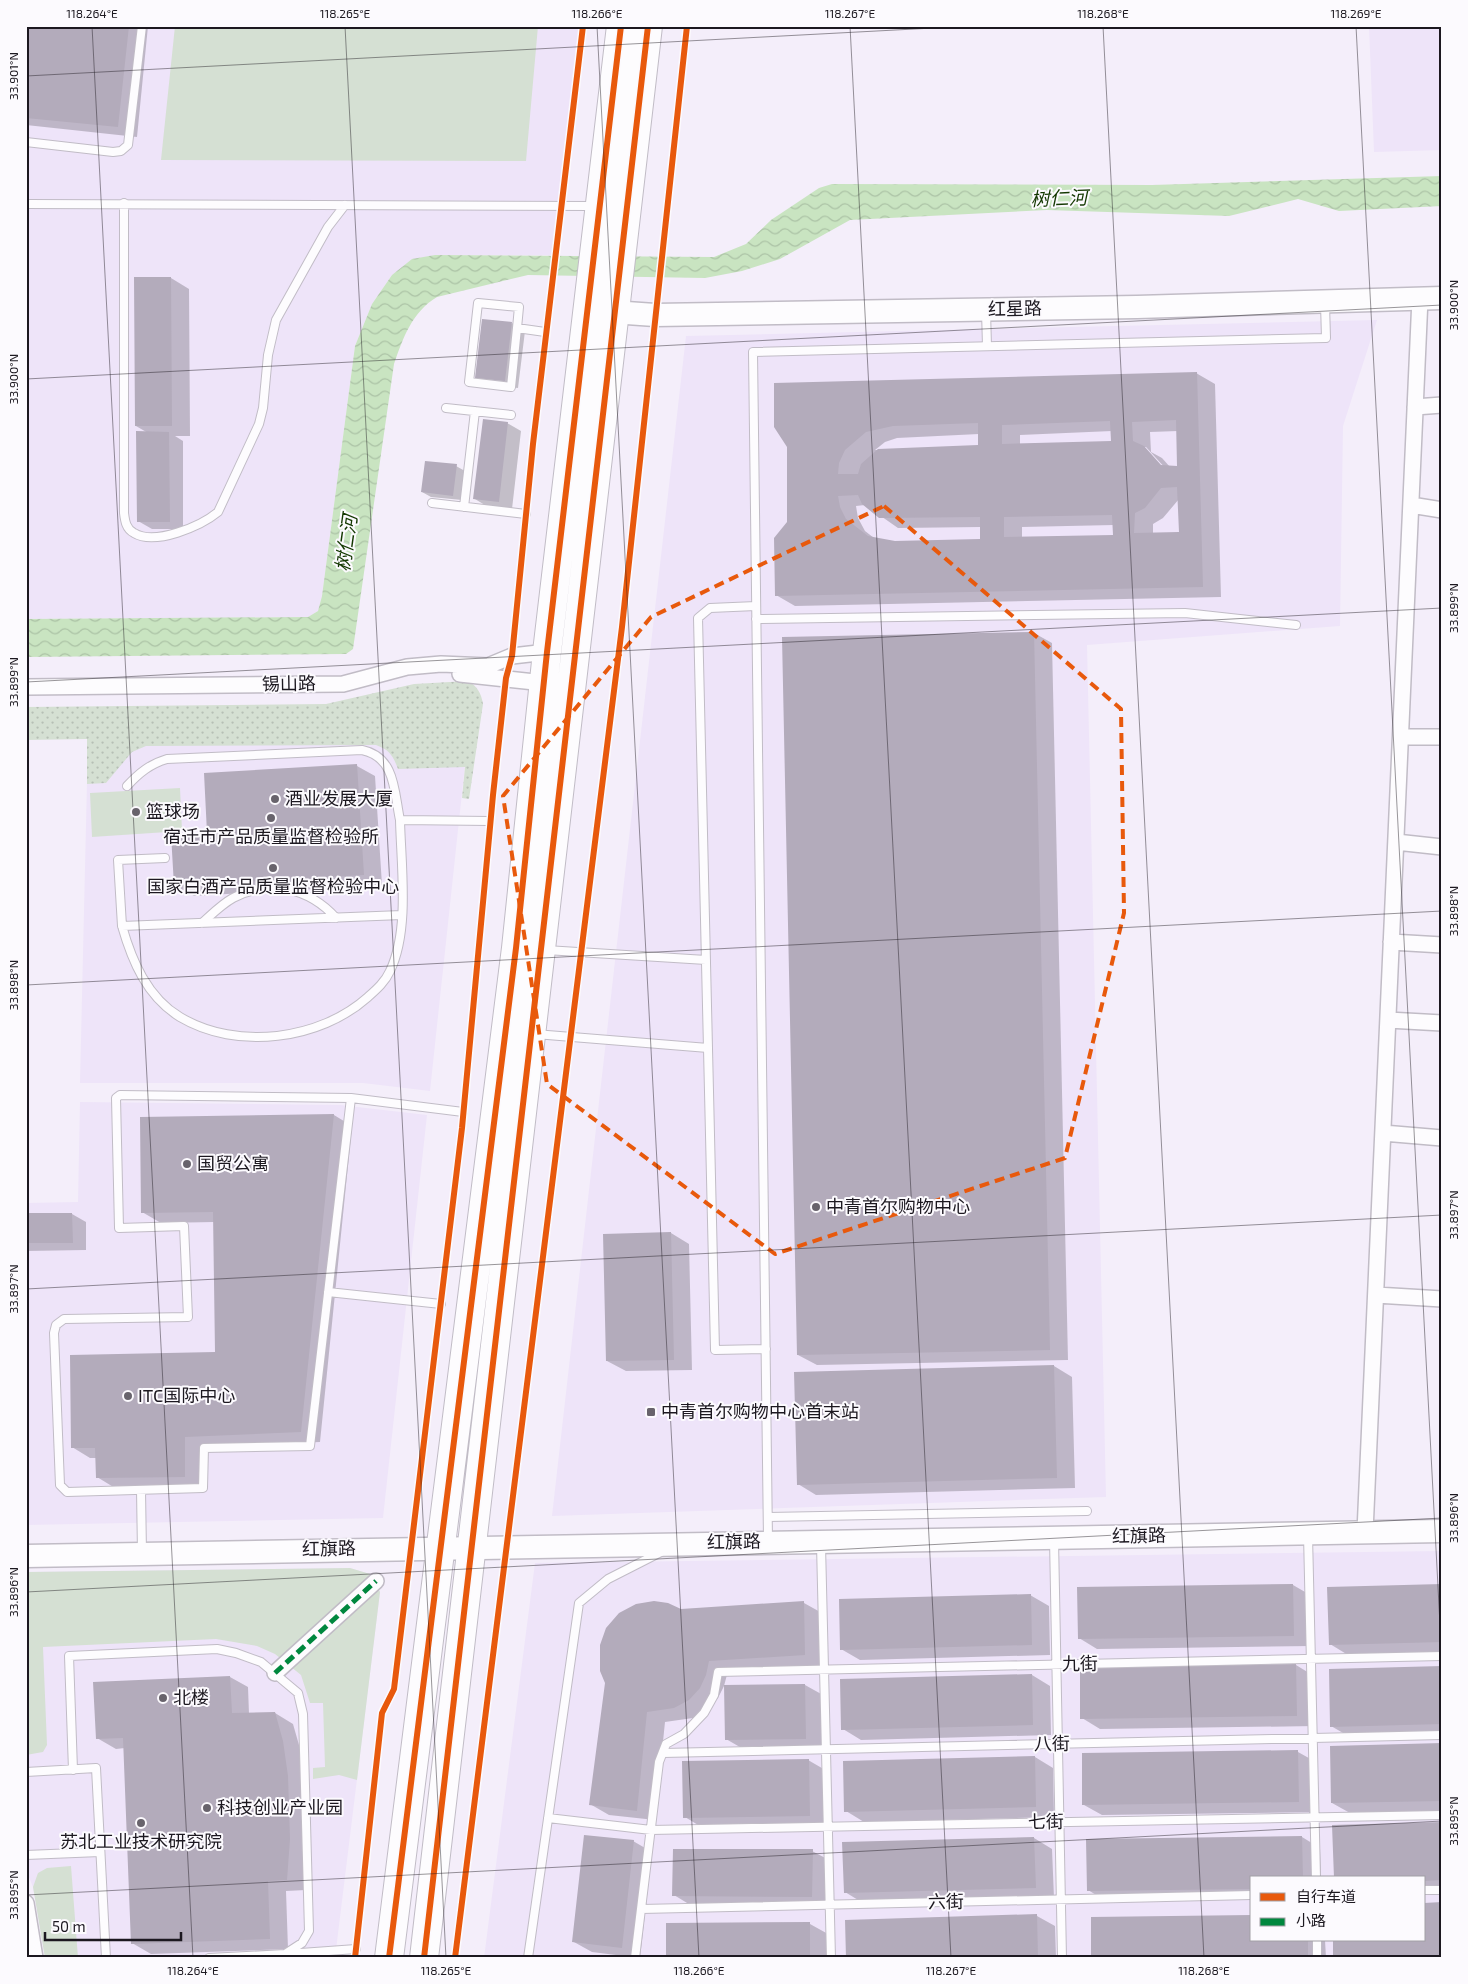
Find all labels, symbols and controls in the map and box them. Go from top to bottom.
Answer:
text: 118.264°E [66,6,118,20]
text: 118.265°E [320,6,371,20]
text: 118.266°E [571,6,623,20]
text: 118.267°E [825,6,875,20]
text: 118.268°E [1077,6,1129,20]
text: 118.269°E [1330,6,1382,20]
text: 33.901°N [6,52,20,100]
water label: 树仁河 [1030,185,1092,210]
text: 33.900°N [1446,280,1460,330]
street label: 红星路 [988,297,1042,319]
text: 33.900°N [6,354,20,404]
water label: 树仁河 [330,509,361,573]
text: 33.899°N [1446,583,1460,633]
text: 33.899°N [6,657,20,707]
street label: 锡山路 [262,672,316,694]
place label: 酒业发展大厦 [285,787,393,809]
marker: 酒业发展大厦 [269,793,281,805]
place label: 篮球场 [146,800,200,822]
marker: 篮球场 [130,806,142,818]
marker: 宿迁市产品质量监督检验所 [265,812,277,824]
place label: 宿迁市产品质量监督检验所 [163,825,379,847]
marker: 国家白酒产品质量监督检验中心 [267,862,279,874]
place label: 国家白酒产品质量监督检验中心 [147,875,399,897]
text: 33.898°N [1446,886,1460,936]
text: 33.898°N [6,960,20,1010]
place label: 国贸公寓 [197,1152,269,1174]
marker: 国贸公寓 [181,1158,193,1170]
text: 33.897°N [1446,1190,1460,1240]
place label: 中青首尔购物中心 [826,1195,970,1217]
marker: 中青首尔购物中心 [810,1201,822,1213]
text: 33.897°N [6,1264,20,1314]
place label: ITC国际中心 [138,1384,235,1406]
marker: ITC国际中心 [122,1390,134,1402]
place label: 中青首尔购物中心首末站 [661,1400,859,1422]
marker: 中青首尔购物中心首末站 [645,1406,657,1418]
text: 33.896°N [1446,1493,1460,1543]
street label: 红旗路 [1112,1524,1166,1546]
street label: 红旗路 [707,1530,761,1552]
street label: 红旗路 [302,1537,356,1559]
text: 33.896°N [6,1567,20,1617]
street label: 九街 [1062,1652,1098,1674]
place label: 北楼 [173,1686,209,1708]
marker: 北楼 [157,1692,169,1704]
street label: 八街 [1034,1732,1070,1754]
place label: 科技创业产业园 [217,1796,343,1818]
text: 33.895°N [1446,1796,1460,1846]
marker: 科技创业产业园 [201,1802,213,1814]
street label: 七街 [1028,1810,1064,1832]
marker: 苏北工业技术研究院 [135,1817,147,1829]
place label: 苏北工业技术研究院 [60,1830,222,1852]
text: 33.895°N [6,1870,20,1920]
legend [1250,1876,1426,1942]
text: 自行车道 [1296,1887,1356,1905]
street label: 六街 [928,1890,964,1912]
scale bar [45,1909,181,1941]
text: 小路 [1296,1911,1326,1929]
text: 50 m [52,1917,86,1935]
text: 118.264°E [167,1963,219,1977]
text: 118.265°E [421,1963,472,1977]
text: 118.266°E [673,1963,725,1977]
text: 118.267°E [926,1963,976,1977]
text: 118.268°E [1178,1963,1230,1977]

